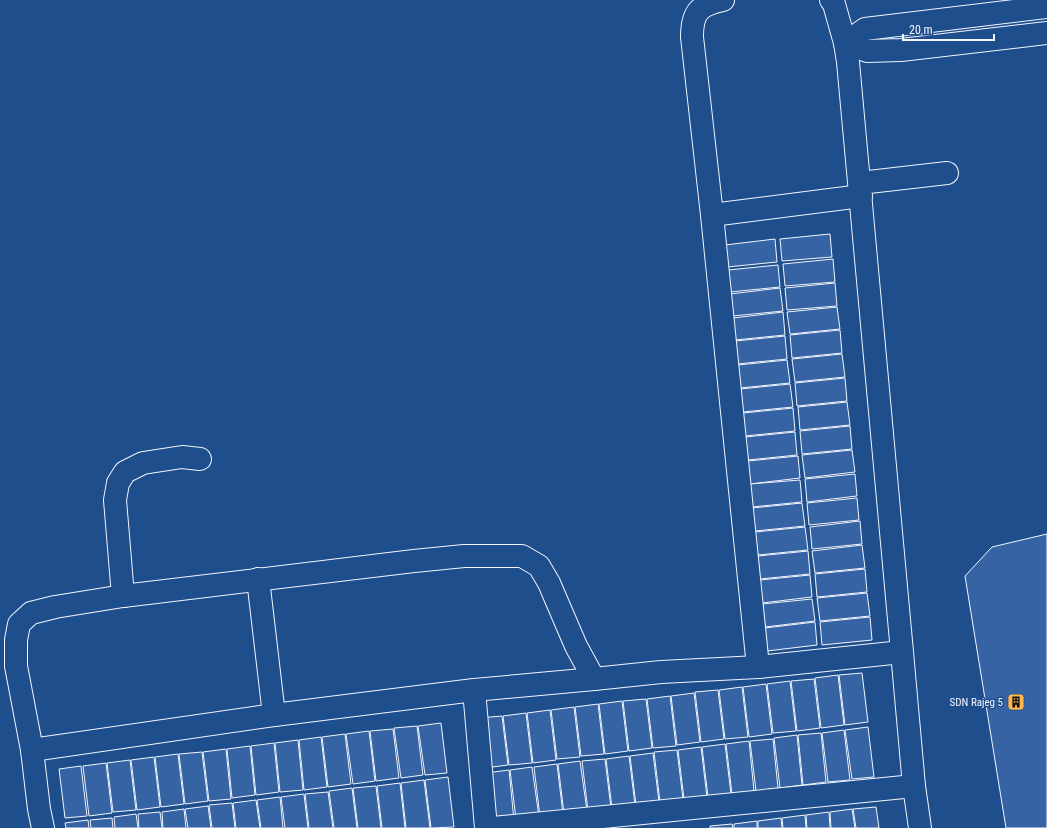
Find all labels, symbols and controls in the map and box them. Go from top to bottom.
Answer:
scale bar [903,16,994,42]
text: 20 m [909,23,933,37]
building icon: SDN Rajeg 5 [1006,692,1026,712]
place label: SDN Rajeg 5 [950,696,1003,709]

